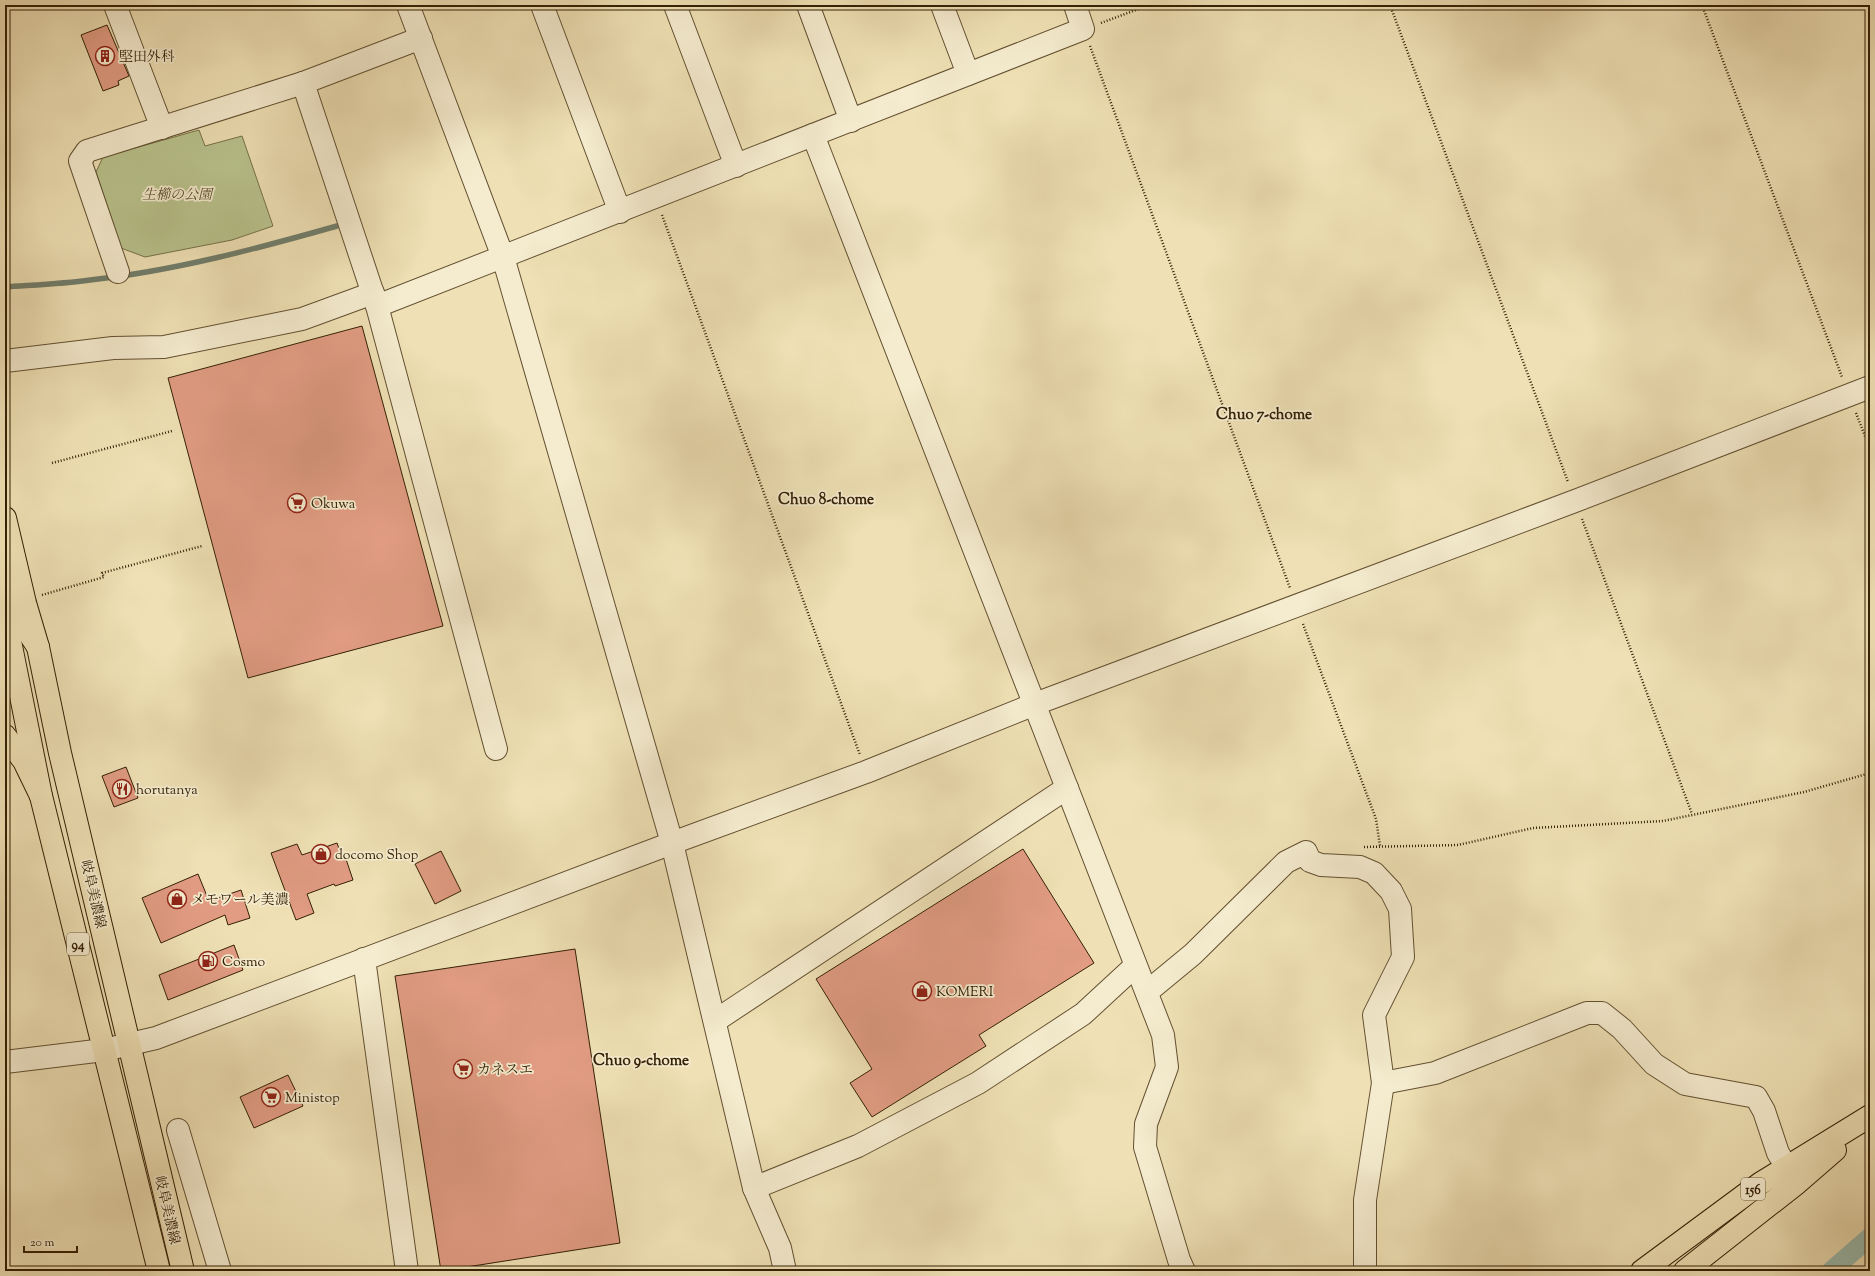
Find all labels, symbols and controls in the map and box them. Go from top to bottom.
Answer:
building icon: 堅田外科 [94,45,116,67]
place label: 堅田外科 [119,48,175,68]
park label: 生櫛の公園 [142,186,214,206]
district label: Chuo 7-chome [1216,405,1312,426]
district label: Chuo 8-chome [778,490,874,511]
supermarket icon: Okuwa [286,492,308,514]
place label: Okuwa [311,495,356,515]
restaurant icon: horutanya [111,778,133,800]
place label: horutanya [136,781,198,801]
shop icon: docomo Shop [310,843,332,865]
place label: docomo Shop [335,846,418,866]
street label: 岐阜美濃線 [74,858,110,931]
shop icon: メモワール美濃 [166,888,188,910]
place label: メモワール美濃 [191,891,289,911]
road number: 94 [67,933,89,955]
fuel station icon: Cosmo [197,950,219,972]
place label: Cosmo [222,953,265,973]
shop icon: KOMERI [911,980,933,1002]
place label: KOMERI [936,983,994,1003]
district label: Chuo 9-chome [593,1051,689,1072]
supermarket icon: カネスエ [452,1058,474,1080]
place label: カネスエ [477,1061,533,1081]
supermarket icon: Ministop [260,1086,282,1108]
place label: Ministop [285,1089,340,1109]
street label: 岐阜美濃線 [148,1174,184,1247]
road number: 156 [1741,1178,1765,1200]
scale bar [24,1228,77,1254]
text: 20 m [30,1234,55,1252]

